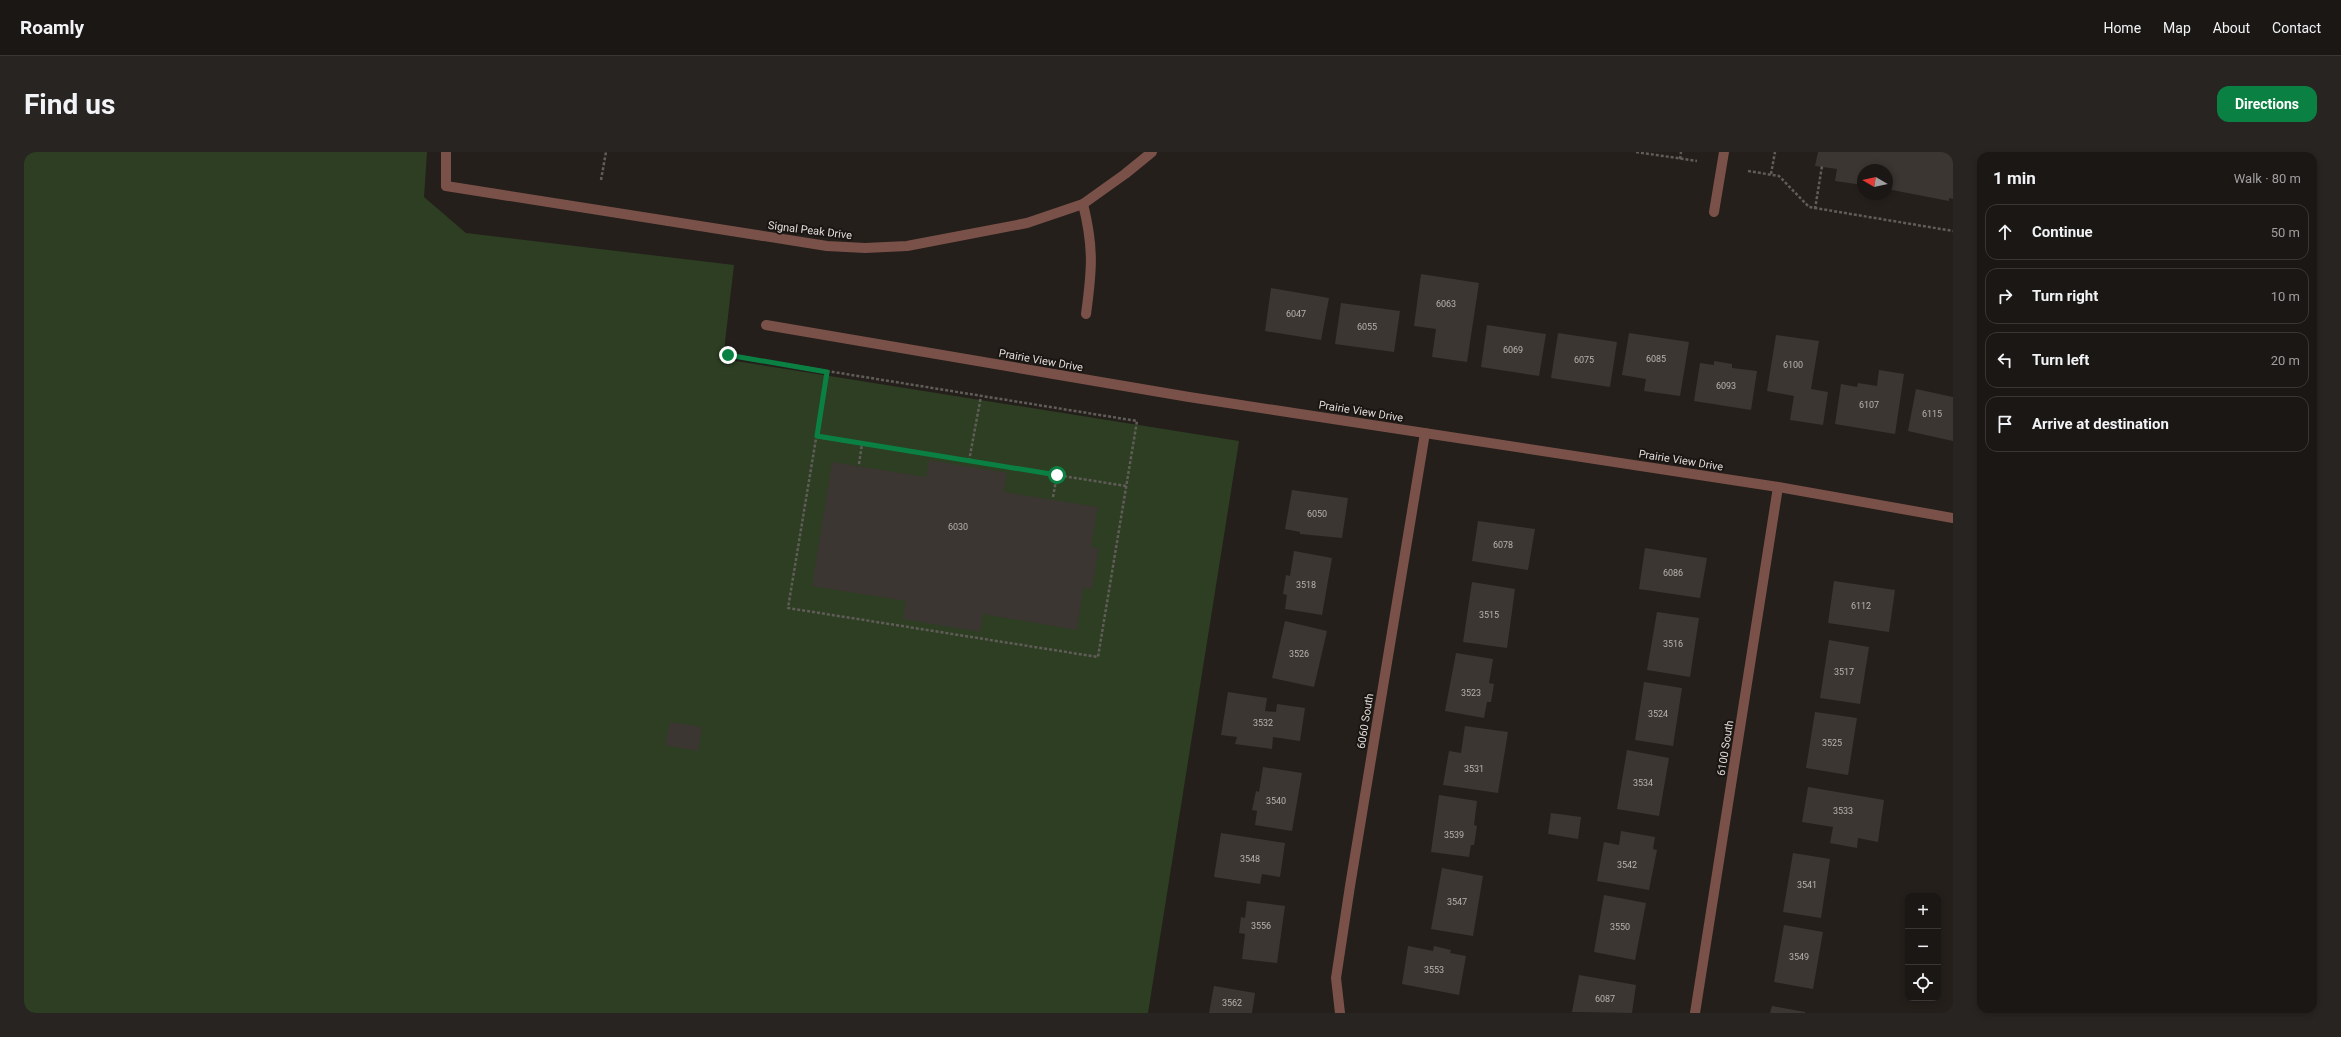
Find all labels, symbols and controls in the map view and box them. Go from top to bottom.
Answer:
text: Roamly [20,16,84,39]
text: Home [2103,20,2141,36]
text: Map [2163,20,2191,36]
text: About [2213,20,2250,36]
text: Contact [2272,20,2321,36]
button: Directions [2217,86,2317,122]
text: Find us [24,88,115,121]
north arrow [1857,164,1893,200]
text: 1 min [1993,168,2036,188]
text: Walk · 80 m [2234,171,2301,186]
street label: Signal Peak Drive [767,219,853,242]
icon: ahead [1994,221,2016,243]
text: Continue [2032,223,2093,241]
text: 50 m [2271,225,2300,240]
icon: right [1994,285,2016,307]
text: Turn right [2032,287,2098,305]
text: 10 m [2271,289,2300,304]
house number: 6063 [1436,299,1456,309]
house number: 6047 [1286,309,1306,319]
house number: 6055 [1357,322,1377,332]
house number: 6069 [1503,345,1523,355]
route end [719,346,737,364]
street label: Prairie View Drive [998,347,1084,374]
icon: left [1994,349,2016,371]
text: Turn left [2032,351,2089,369]
text: 20 m [2271,353,2300,368]
house number: 6085 [1646,354,1666,364]
house number: 6075 [1574,355,1594,365]
house number: 6100 [1783,360,1803,370]
house number: 6093 [1716,381,1736,391]
street label: Prairie View Drive [1318,398,1404,425]
house number: 6107 [1859,400,1879,410]
house number: 6115 [1922,409,1942,419]
icon: arrive [1994,413,2016,435]
text: Arrive at destination [2032,415,2169,433]
street label: Prairie View Drive [1638,447,1724,474]
route start [1048,466,1066,484]
house number: 6050 [1307,509,1327,519]
house number: 6030 [948,522,968,532]
house number: 6078 [1493,540,1513,550]
house number: 6086 [1663,568,1683,578]
house number: 3518 [1296,580,1316,590]
house number: 6112 [1851,601,1871,611]
house number: 3515 [1479,610,1499,620]
house number: 3516 [1663,639,1683,649]
house number: 3526 [1289,649,1309,659]
house number: 3517 [1834,667,1854,677]
house number: 3523 [1461,688,1481,698]
street label: 6060 South [1355,692,1376,750]
house number: 3524 [1648,709,1668,719]
house number: 3532 [1253,718,1273,728]
street label: 6100 South [1715,719,1736,777]
house number: 3525 [1822,738,1842,748]
house number: 3531 [1464,764,1484,774]
house number: 3534 [1633,778,1653,788]
house number: 3540 [1266,796,1286,806]
house number: 3533 [1833,806,1853,816]
house number: 3539 [1444,830,1464,840]
house number: 3548 [1240,854,1260,864]
house number: 3542 [1617,860,1637,870]
house number: 3541 [1797,880,1817,890]
map controls [1905,893,1941,1001]
button: + [1905,893,1941,929]
house number: 3547 [1447,897,1467,907]
house number: 3556 [1251,921,1271,931]
house number: 3550 [1610,922,1630,932]
button: − [1905,929,1941,965]
house number: 3549 [1789,952,1809,962]
house number: 3553 [1424,965,1444,975]
button: locate [1905,965,1941,1001]
house number: 6087 [1595,994,1615,1004]
house number: 3562 [1222,998,1242,1008]

